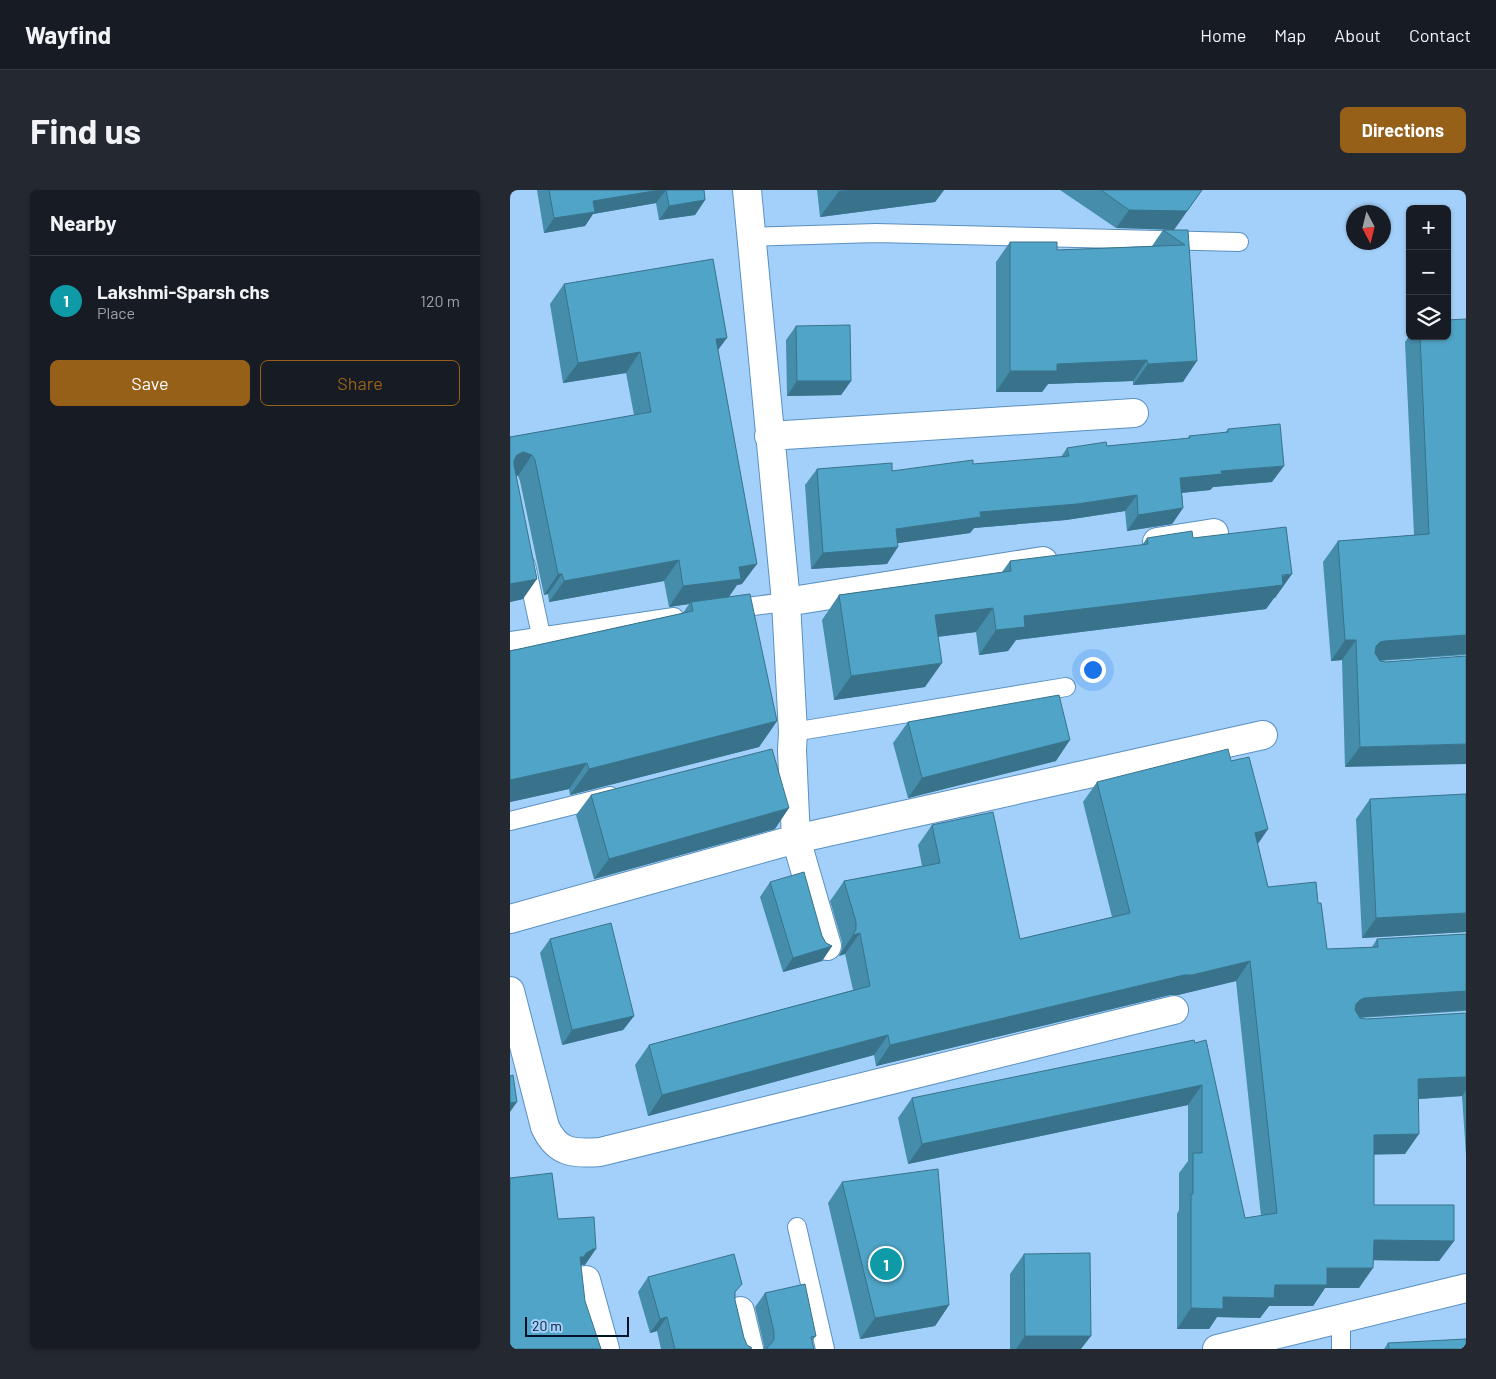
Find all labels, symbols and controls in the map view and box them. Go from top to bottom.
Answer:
text: Wayfind [25,20,111,49]
text: Home [1200,24,1246,46]
text: Map [1274,24,1306,46]
text: About [1334,24,1381,46]
text: Contact [1409,24,1471,46]
button: Directions [1340,107,1466,153]
text: Find us [30,109,141,151]
north arrow [1346,205,1391,250]
map controls [1406,205,1451,340]
button: + [1406,205,1451,250]
text: Nearby [50,210,116,235]
button: − [1406,250,1451,295]
text: Lakshmi-Sparsh chs [97,280,269,303]
text: 1 [63,291,69,310]
text: 120 m [420,291,460,310]
button: layers [1406,295,1451,340]
text: Place [97,303,135,322]
button: Save [50,360,250,406]
button: Share [260,360,460,406]
your location [1080,657,1106,683]
pin: 1 [870,1245,902,1283]
scale bar [525,1314,629,1337]
text: 20 m [532,1317,562,1334]

